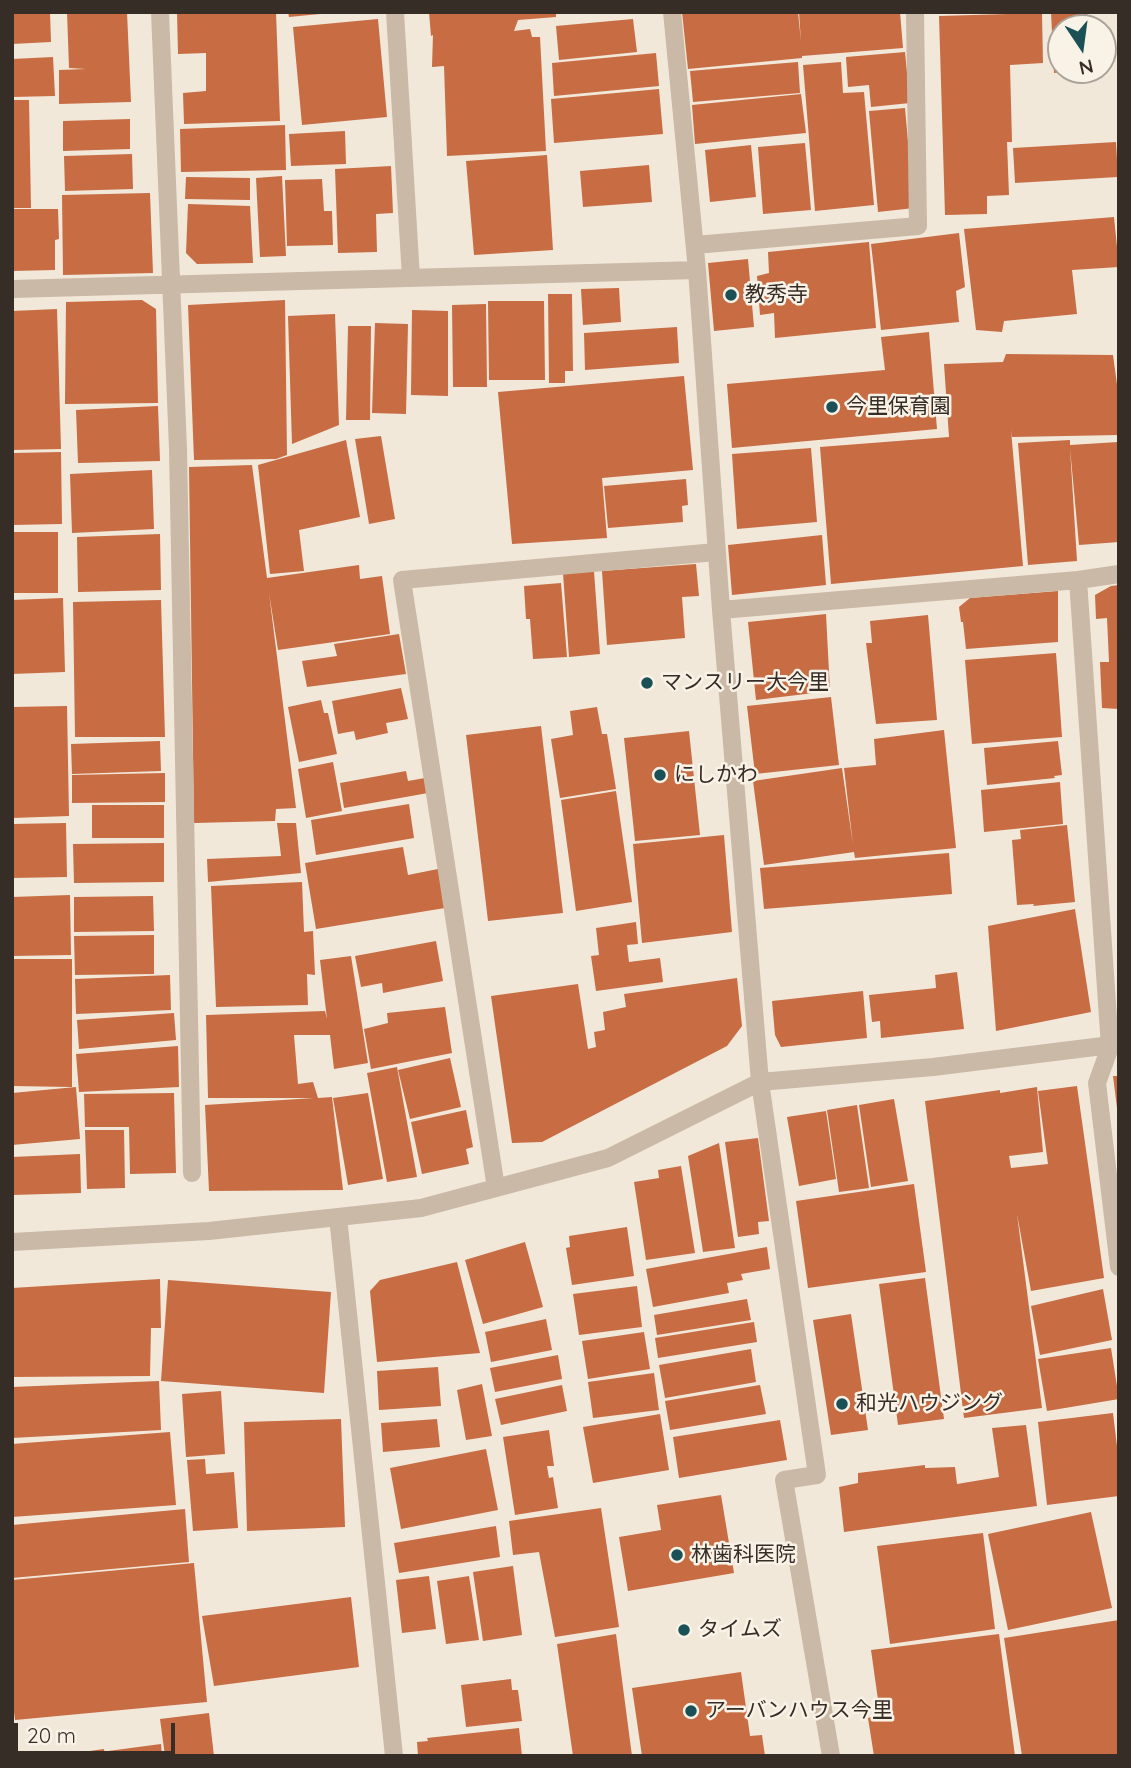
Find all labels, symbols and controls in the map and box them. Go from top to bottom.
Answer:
north arrow [1047,14,1117,84]
text: N [1077,54,1096,81]
place label: 教秀寺 [745,282,808,308]
marker: 教秀寺 [723,287,739,303]
place label: 今里保育園 [846,394,951,420]
marker: 今里保育園 [824,399,840,415]
place label: マンスリー大今里 [661,670,829,696]
marker: マンスリー大今里 [639,675,655,691]
place label: にしかわ [674,762,758,788]
marker: にしかわ [652,767,668,783]
place label: 和光ハウジング [856,1391,1003,1417]
marker: 和光ハウジング [834,1396,850,1412]
place label: 林歯科医院 [691,1542,796,1568]
marker: 林歯科医院 [669,1547,685,1563]
place label: タイムズ [698,1617,782,1643]
marker: タイムズ [676,1622,692,1638]
place label: アーバンハウス今里 [705,1698,893,1724]
marker: アーバンハウス今里 [683,1703,699,1719]
scale bar [18,1708,178,1752]
text: 20 m [27,1722,76,1748]

